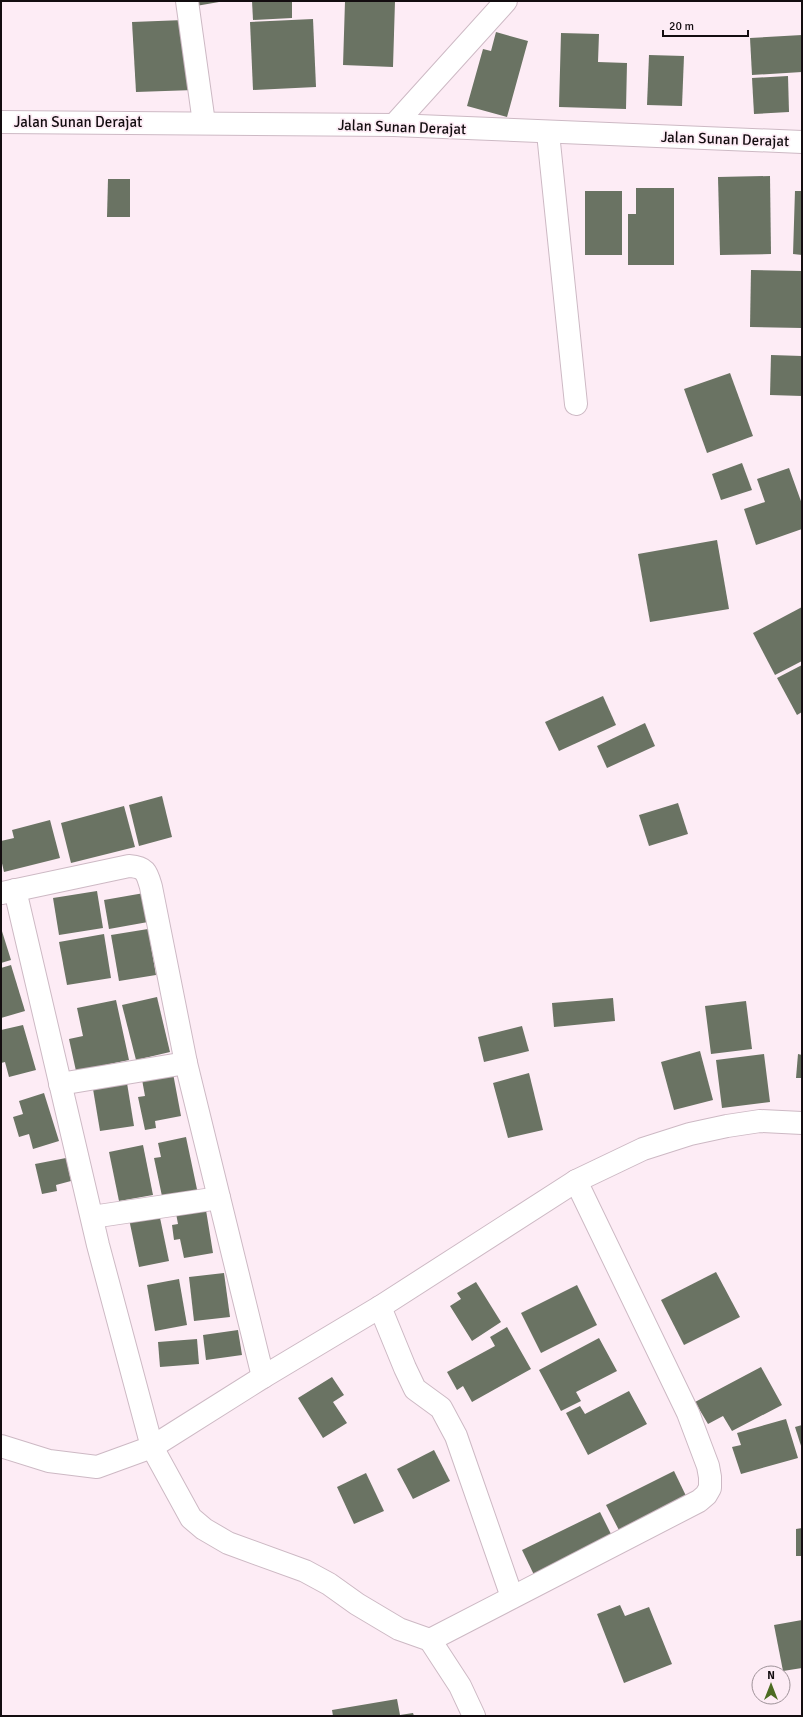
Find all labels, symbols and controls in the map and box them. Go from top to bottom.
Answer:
scale bar [663,12,748,38]
text: 20 m [669,19,694,34]
street label: Jalan Sunan Derajat [14,113,142,131]
street label: Jalan Sunan Derajat [338,116,466,138]
street label: Jalan Sunan Derajat [661,128,789,150]
north arrow [751,1665,791,1705]
text: N [767,1669,775,1682]

